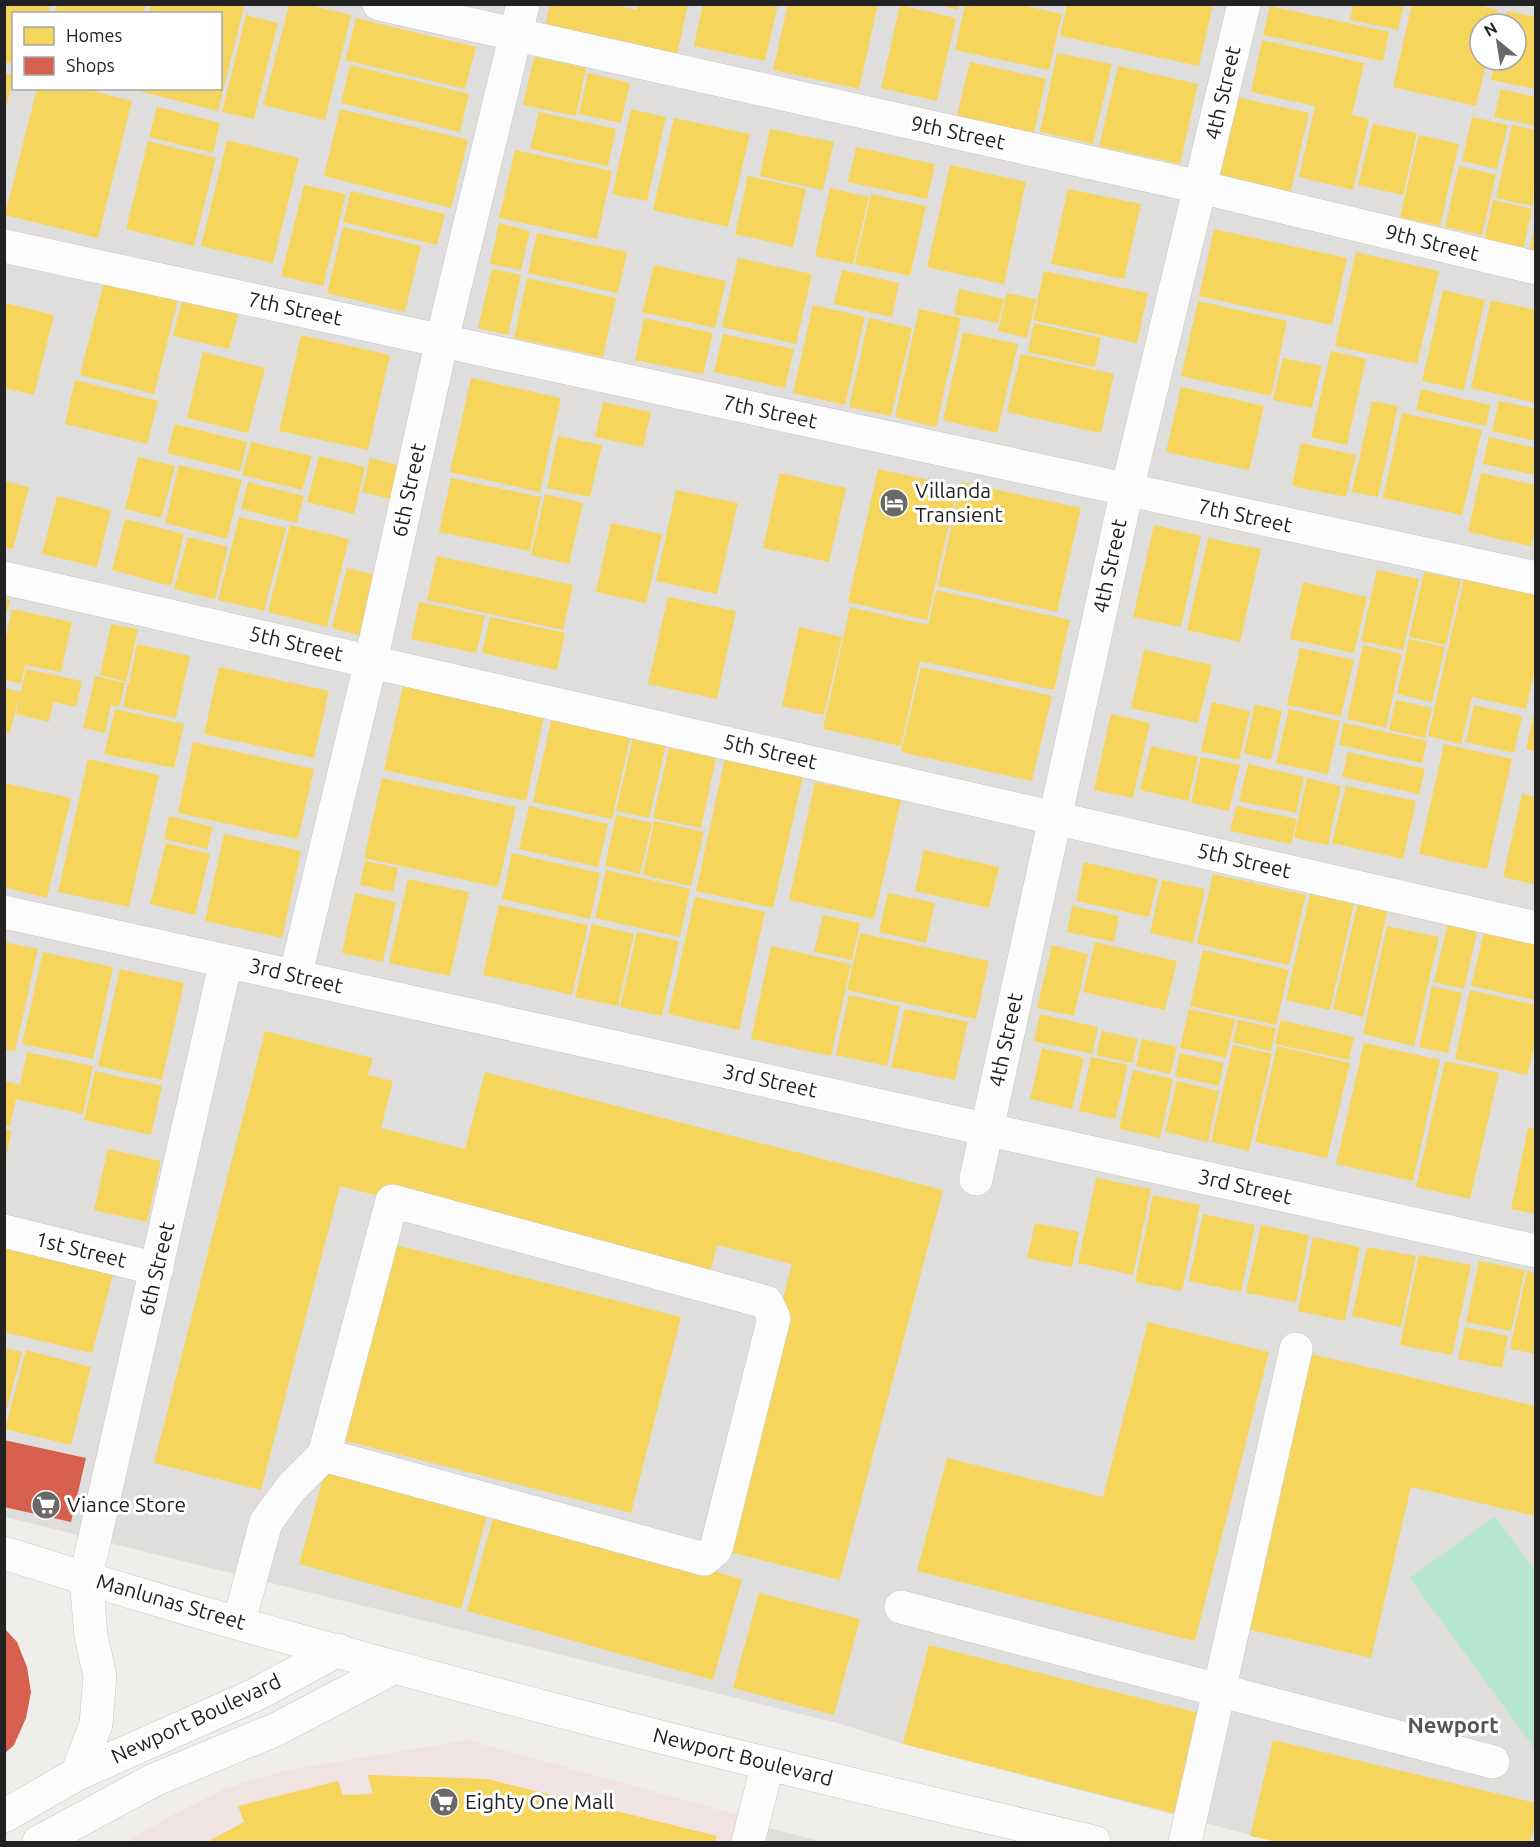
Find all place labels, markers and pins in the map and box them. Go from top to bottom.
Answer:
place label: Villanda Transient [915,478,1003,526]
hotel icon: Villanda Transient [878,487,910,519]
supermarket icon: Viance Store [30,1489,62,1521]
place label: Viance Store [67,1492,186,1516]
supermarket icon: Eighty One Mall [428,1786,460,1818]
place label: Eighty One Mall [465,1789,614,1813]

